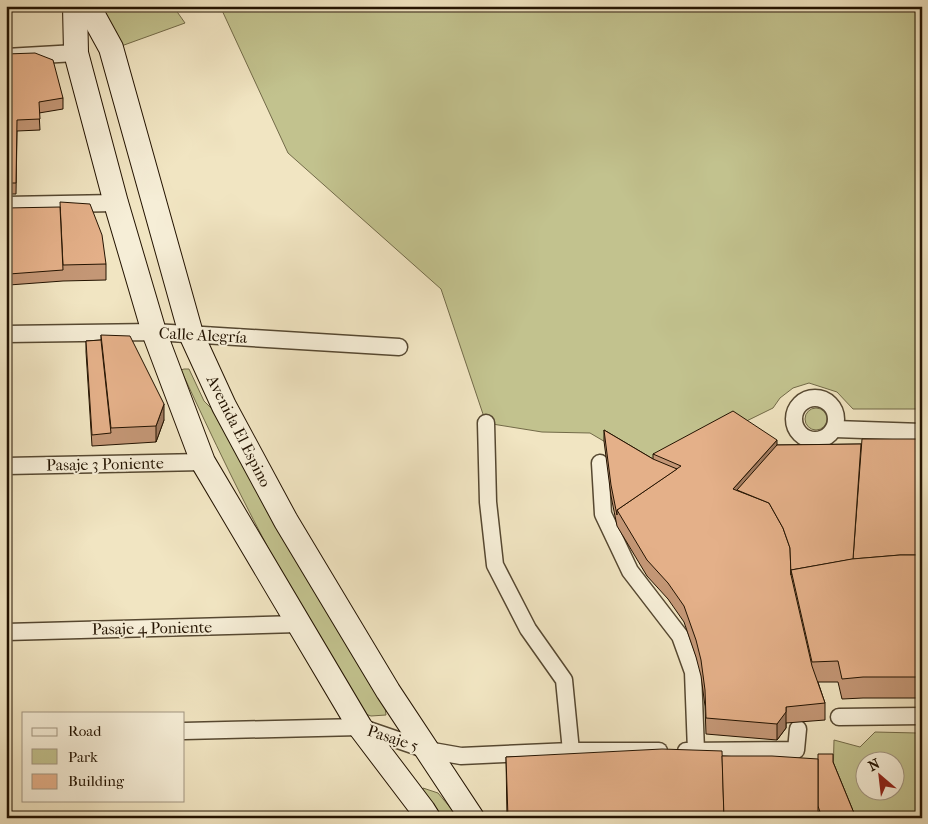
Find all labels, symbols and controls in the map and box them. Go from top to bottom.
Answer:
street label: Calle Alegría [158,323,248,347]
street label: Avenida El Espino [202,371,275,490]
street label: Pasaje 3 Poniente [46,453,164,475]
street label: Pasaje 4 Poniente [92,617,212,639]
legend [22,712,185,802]
street label: Pasaje 5 [365,721,421,755]
text: Road [68,722,102,740]
text: Park [68,748,98,766]
north arrow [856,752,906,802]
text: N [865,755,883,775]
text: Building [68,772,125,790]

